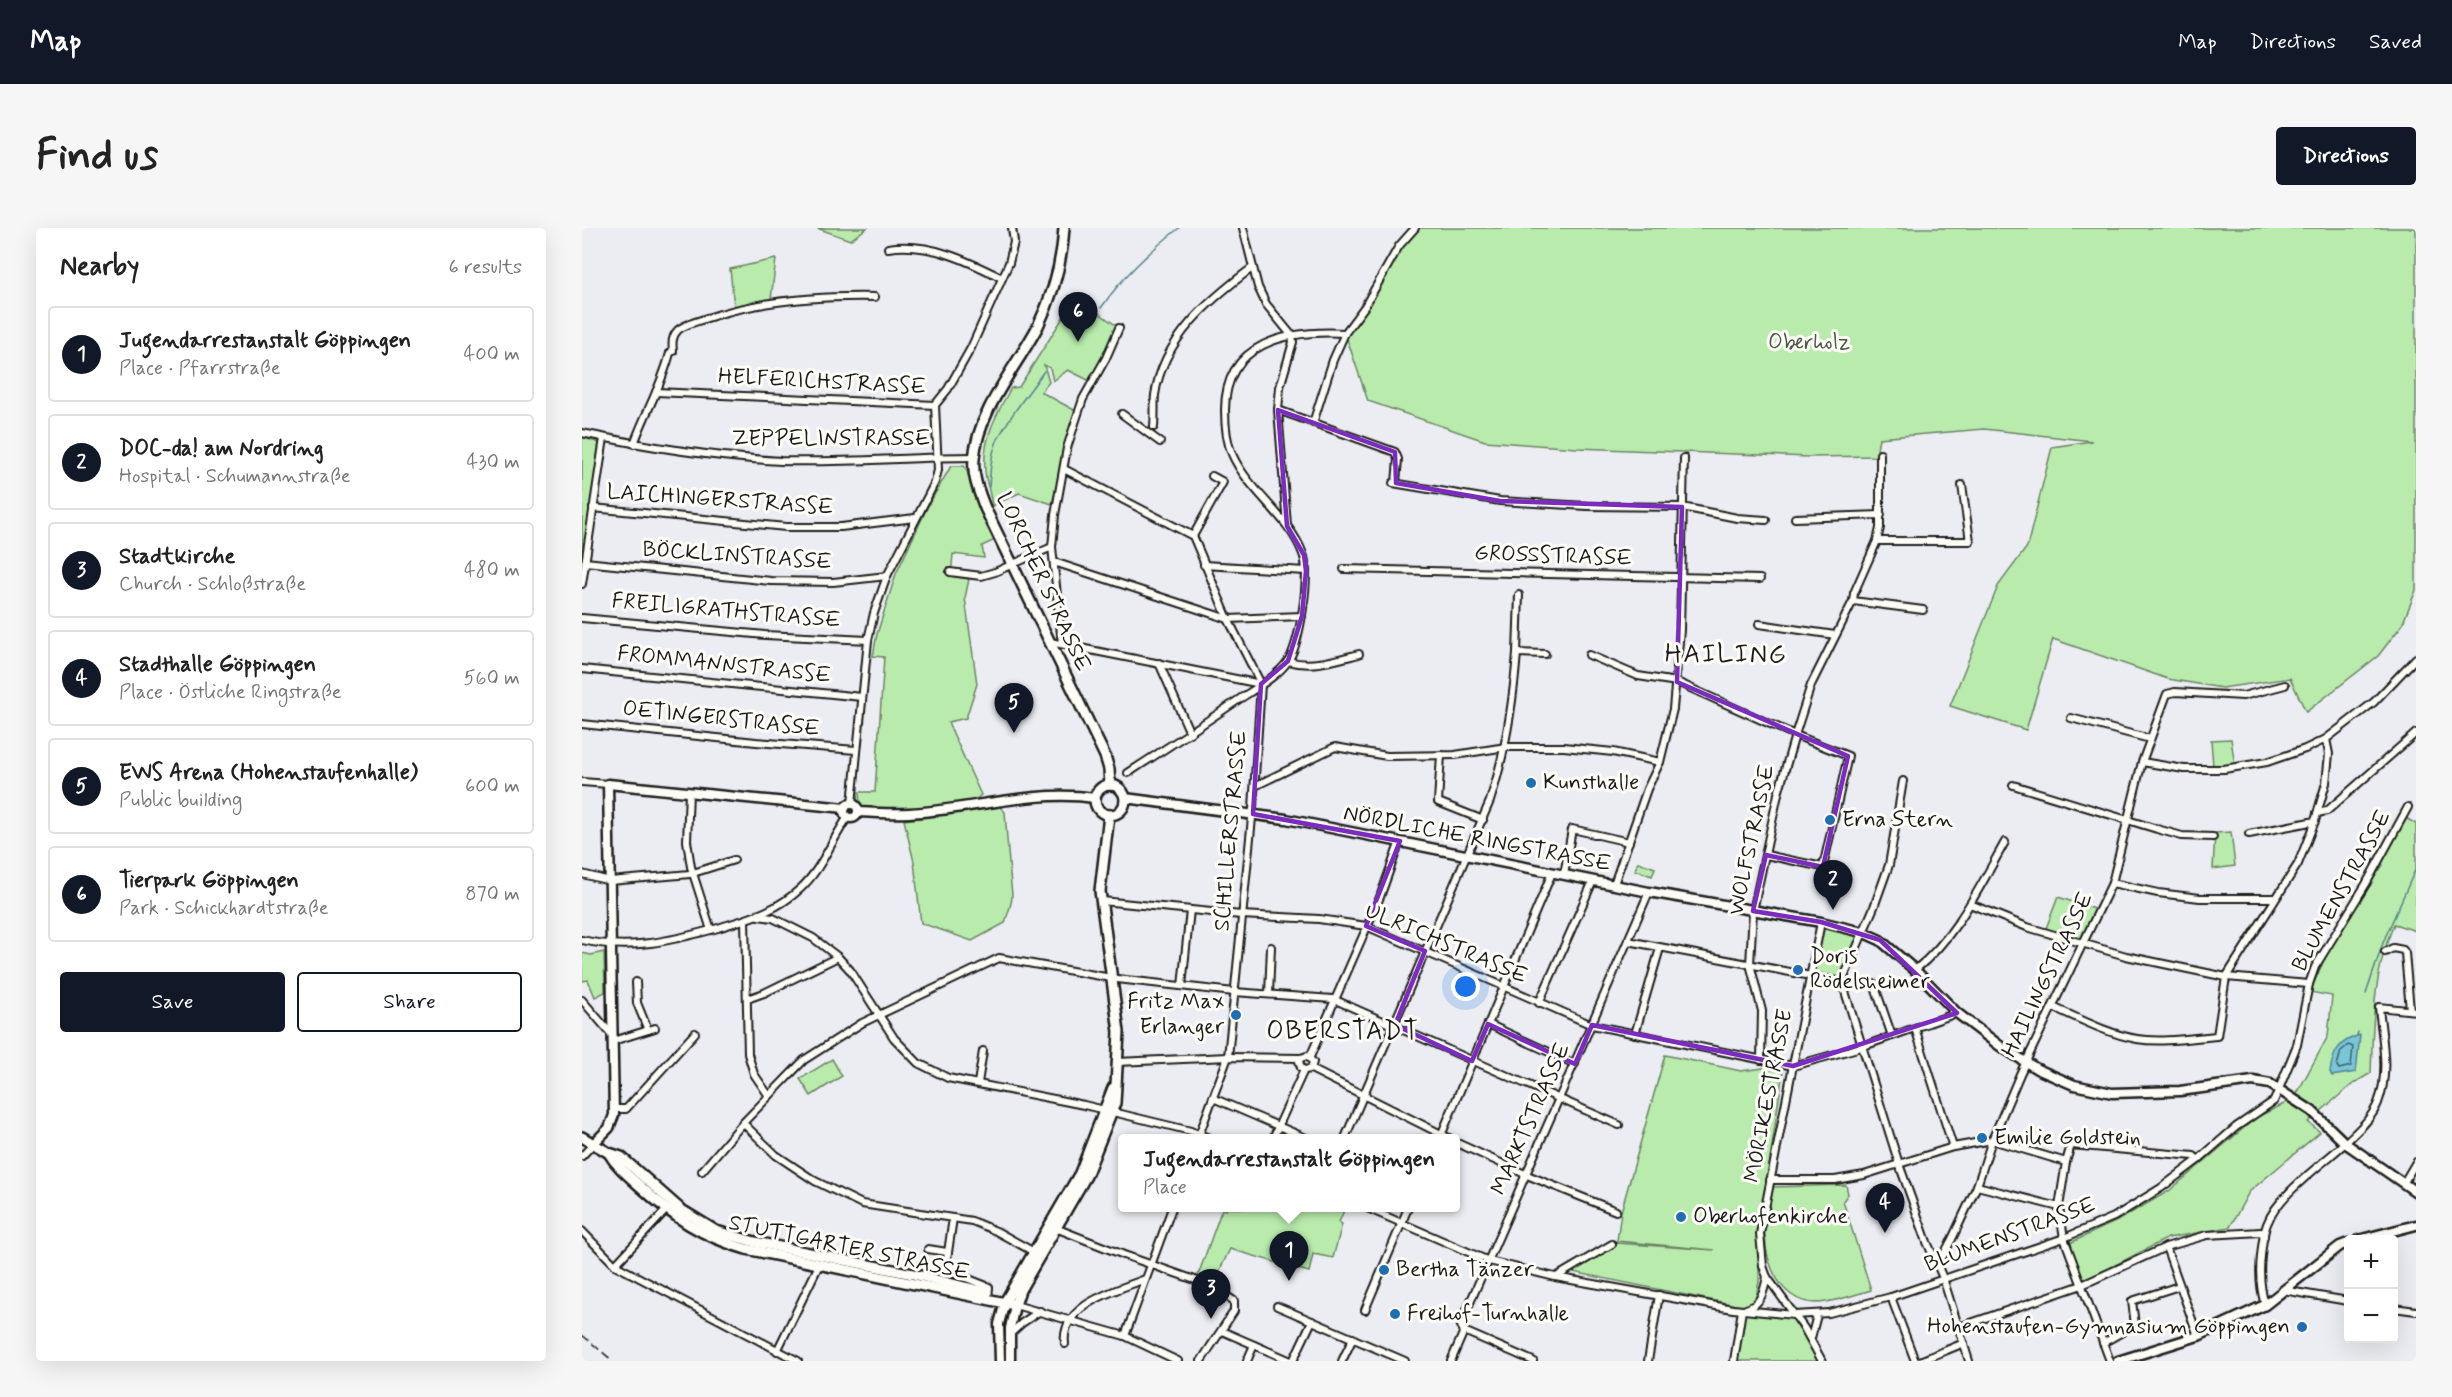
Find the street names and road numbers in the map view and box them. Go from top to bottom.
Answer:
street label: HELFERICHSTRASSE [717,363,927,401]
street label: ZEPPELINSTRASSE [732,425,930,453]
street label: LAICHINGERSTRASSE [606,478,834,522]
street label: LORCHER STRASSE [989,488,1097,676]
street label: BÖCKLINSTRASSE [642,535,832,577]
street label: GROSSSTRASSE [1474,539,1632,573]
street label: FREILIGRATHSTRASSE [610,587,842,635]
street label: FROMMANNSTRASSE [616,640,832,690]
street label: OETINGERSTRASSE [621,695,821,743]
street label: SCHILLERSTRASSE [1208,730,1254,932]
street label: WOLFSTRASSE [1722,762,1782,918]
street label: NÖRDLICHE RINGSTRASSE [1341,799,1613,879]
street label: BLUMENSTRASSE [2286,805,2398,977]
street label: HAILINGSTRASSE [1996,888,2100,1062]
street label: ULRICHSTRASSE [1361,897,1531,991]
street label: MÖRIKESTRASSE [1738,1007,1800,1185]
street label: MARKTSTRASSE [1485,1039,1577,1199]
street label: BLUMENSTRASSE [1921,1191,2099,1279]
street label: STUTTGARTER STRASSE [726,1209,972,1287]

